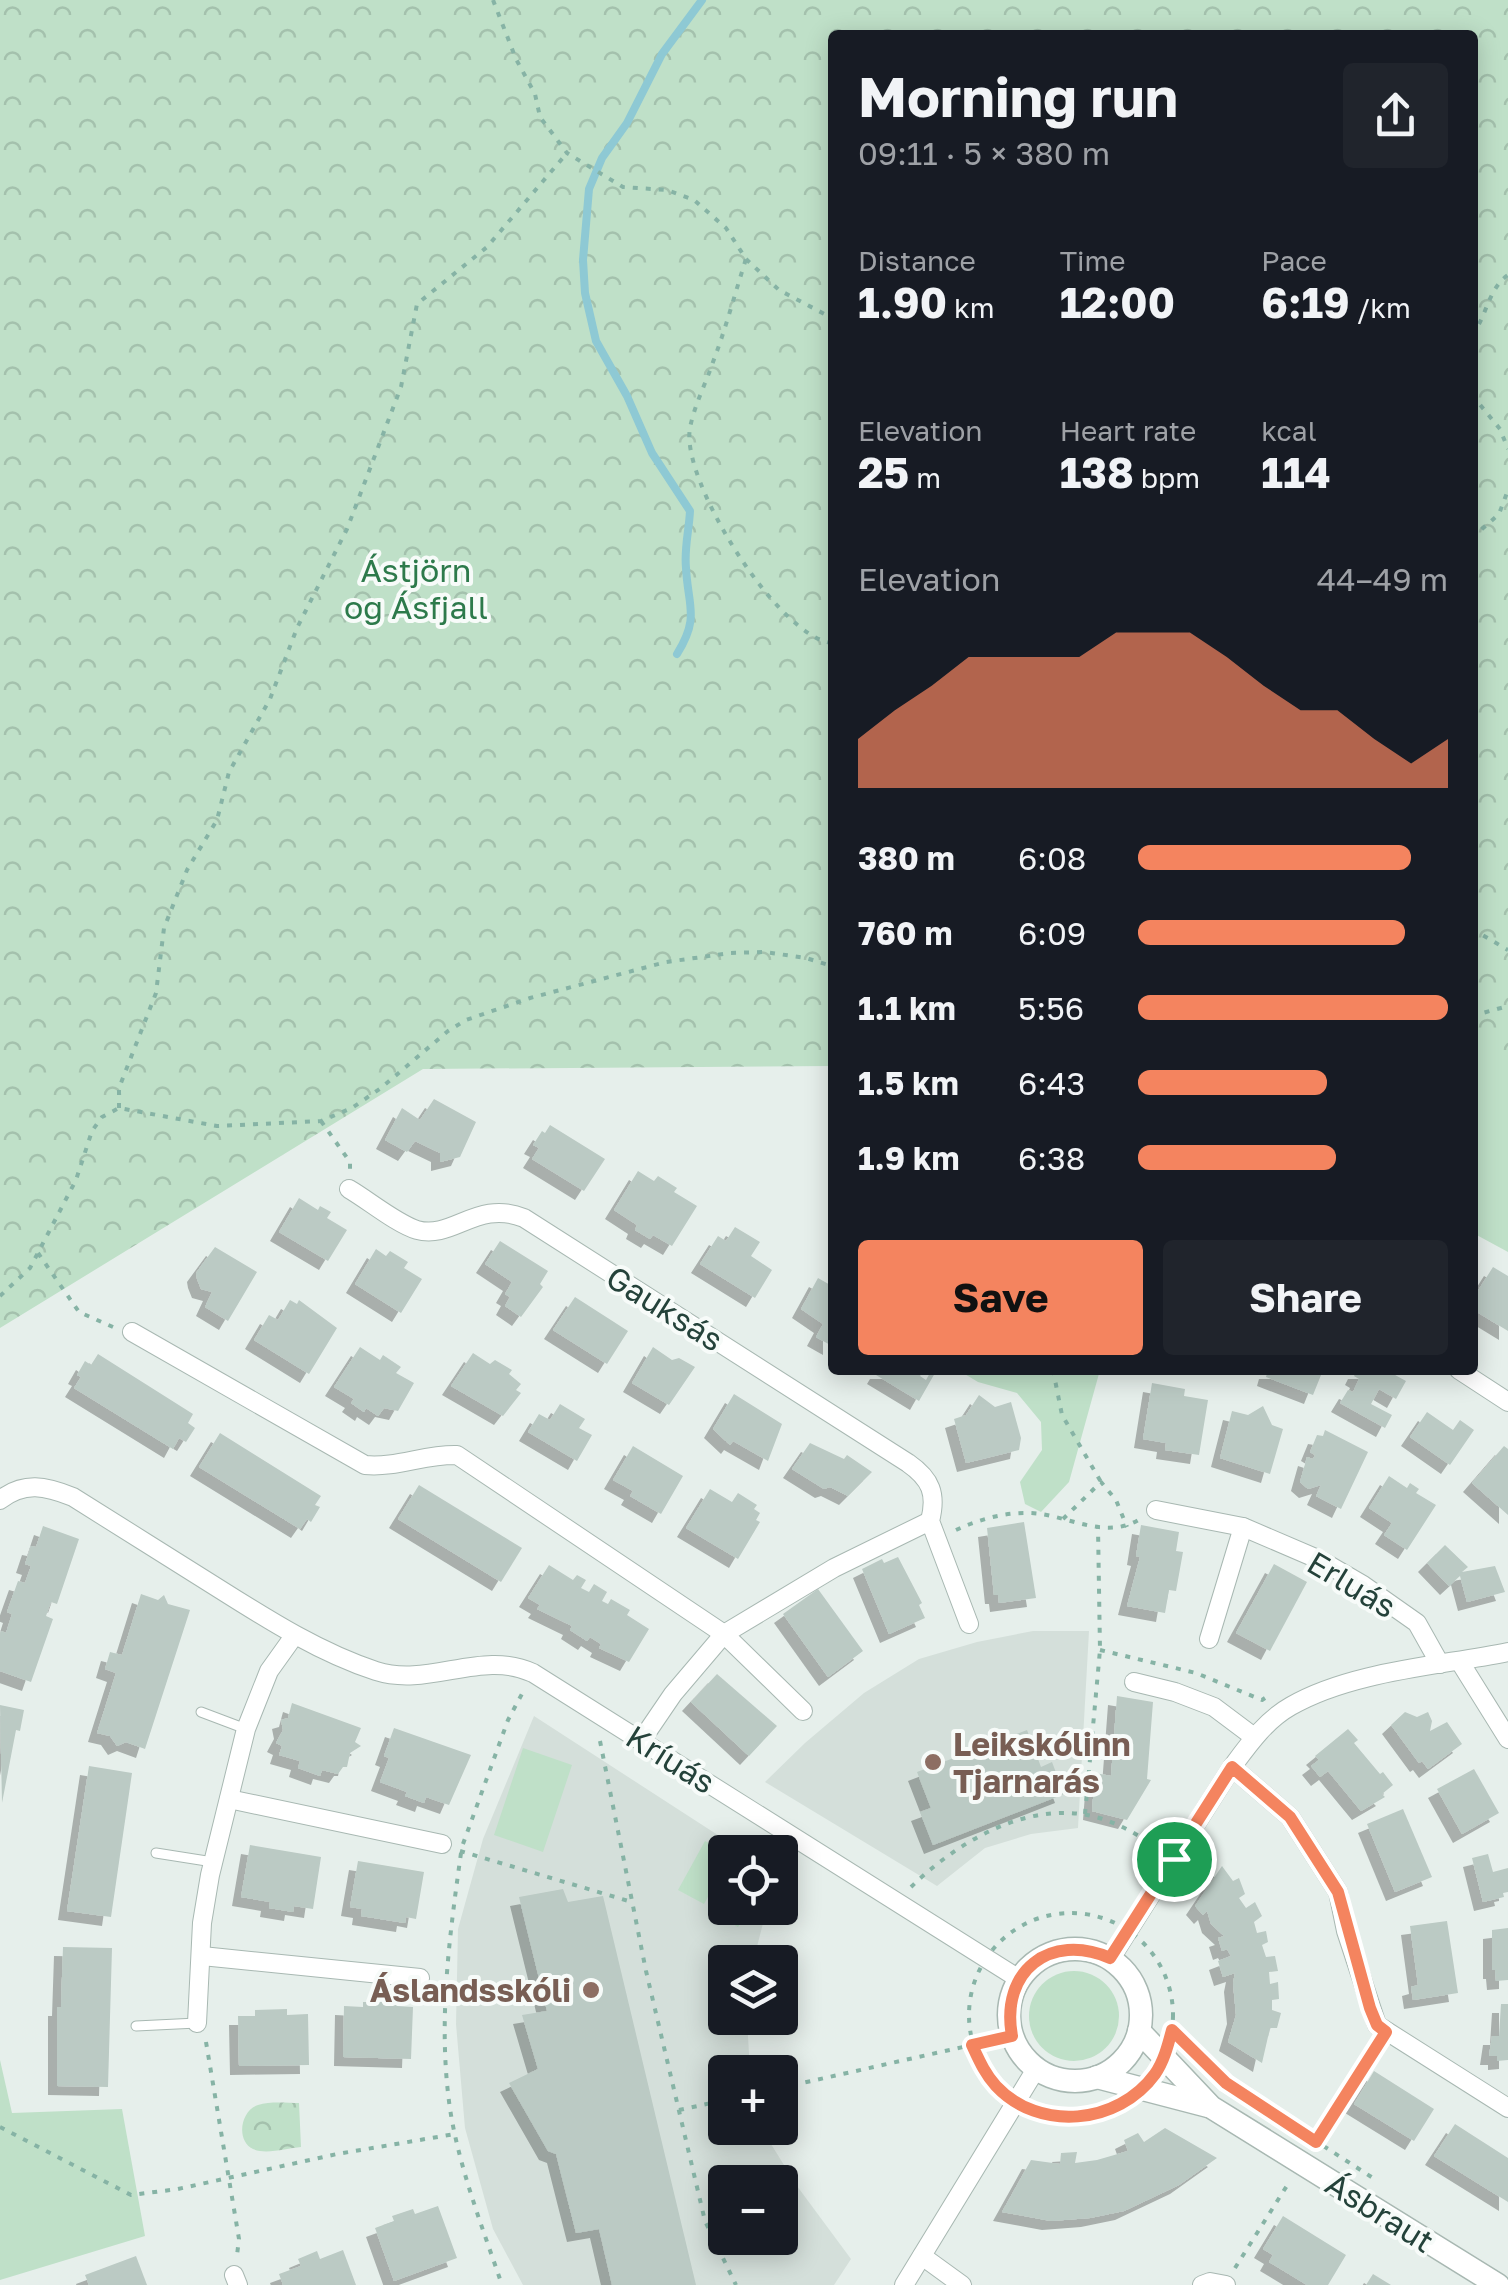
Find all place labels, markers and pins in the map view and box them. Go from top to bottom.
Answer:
place label: Leikskólinn Tjarnarás [953,1725,1131,1800]
marker: Leikskólinn Tjarnarás [922,1751,944,1773]
pin [1132,1817,1217,1902]
place label: Áslandsskóli [370,1971,571,2009]
marker: Áslandsskóli [580,1979,602,2001]

